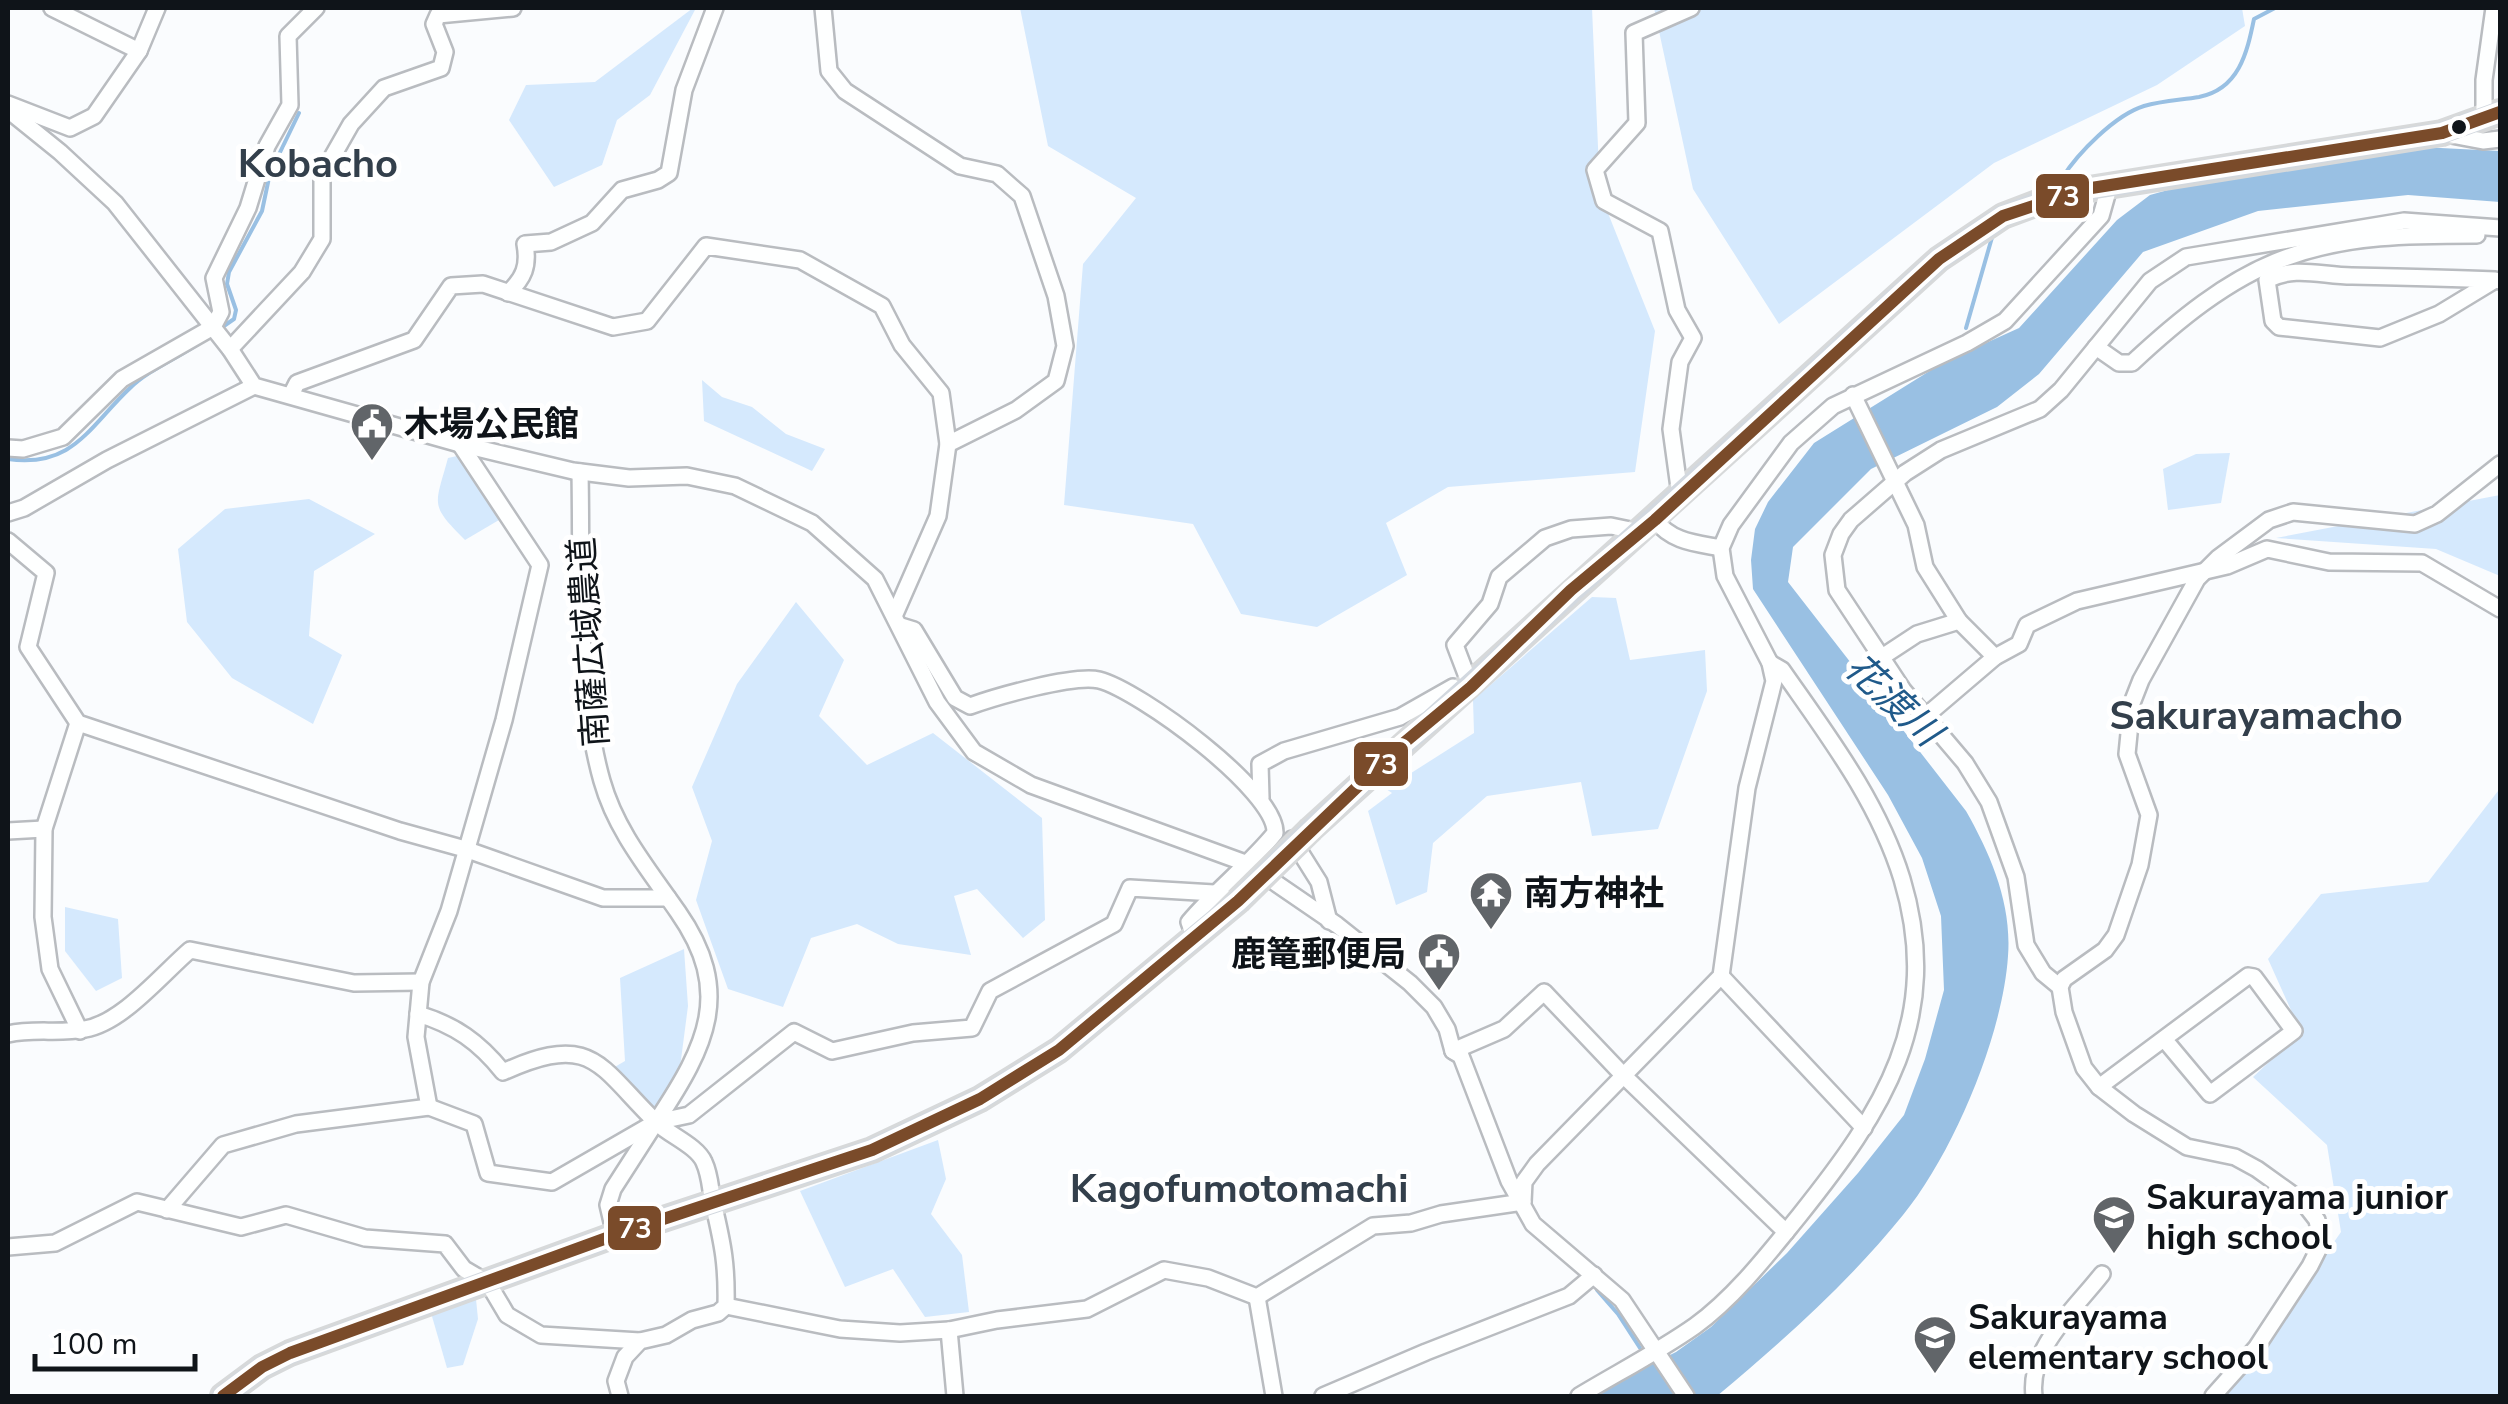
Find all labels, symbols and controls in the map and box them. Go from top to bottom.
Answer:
unlabelled marker [2449,117,2469,137]
district label: Kobacho [238,137,398,191]
line badge: 73 [2034,172,2091,220]
text: 73 [2046,178,2080,216]
public building icon: 木場公民館 [349,401,395,462]
place label: 木場公民館 [404,401,579,448]
street label: 南薩広域農道 [558,536,620,748]
water label: 花渡川 [1834,642,1955,760]
district label: Sakurayamacho [2109,689,2403,743]
line badge: 73 [1352,740,1410,788]
text: 73 [1364,746,1398,784]
temple icon: 南方神社 [1468,870,1514,931]
place label: 南方神社 [1524,870,1664,917]
place label: 鹿篭郵便局 [1231,931,1406,978]
public building icon: 鹿篭郵便局 [1416,931,1462,992]
district label: Kagofumotomachi [1070,1162,1408,1216]
place label: Sakurayama junior high school [2146,1174,2448,1261]
school or university icon: Sakurayama junior high school [2091,1194,2137,1255]
line badge: 73 [606,1204,663,1252]
text: 73 [618,1210,652,1248]
place label: Sakurayama elementary school [1968,1294,2268,1381]
scale bar [35,1309,195,1371]
school or university icon: Sakurayama elementary school [1912,1314,1958,1375]
text: 100 m [50,1324,137,1365]

